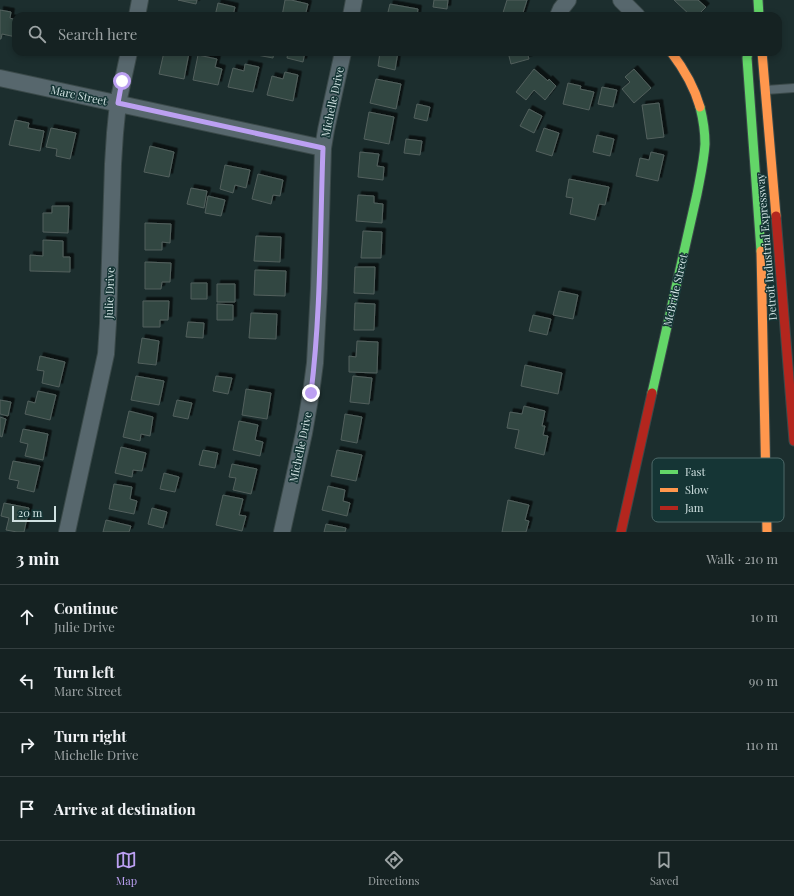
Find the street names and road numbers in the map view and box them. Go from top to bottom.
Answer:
street label: Michelle Drive [317,65,347,139]
street label: Marc Street [49,82,109,108]
street label: Detroit Industrial Expressway [752,172,780,321]
street label: McBride Street [659,252,691,328]
street label: Julie Drive [101,267,117,320]
street label: Michelle Drive [285,410,315,484]

